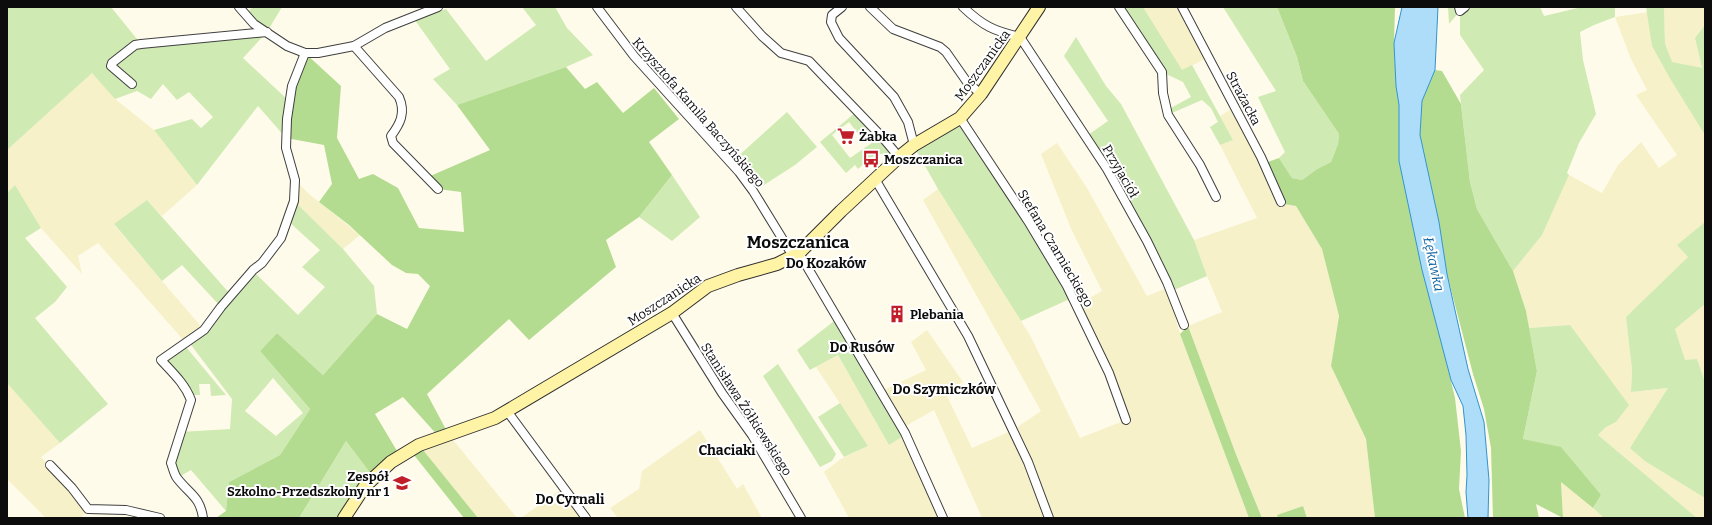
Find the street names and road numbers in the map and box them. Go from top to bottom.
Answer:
street label: Moszczanicka [952,27,1013,104]
street label: Krzysztofa Kamila Baczyńskiego [630,35,768,190]
street label: Strażacka [1223,69,1264,128]
street label: Przyjaciół [1099,142,1142,201]
street label: Stefana Czarnieckiego [1015,187,1097,310]
street label: Moszczanicka [625,270,704,329]
street label: Stanisława Żółkiewskiego [698,340,795,478]

